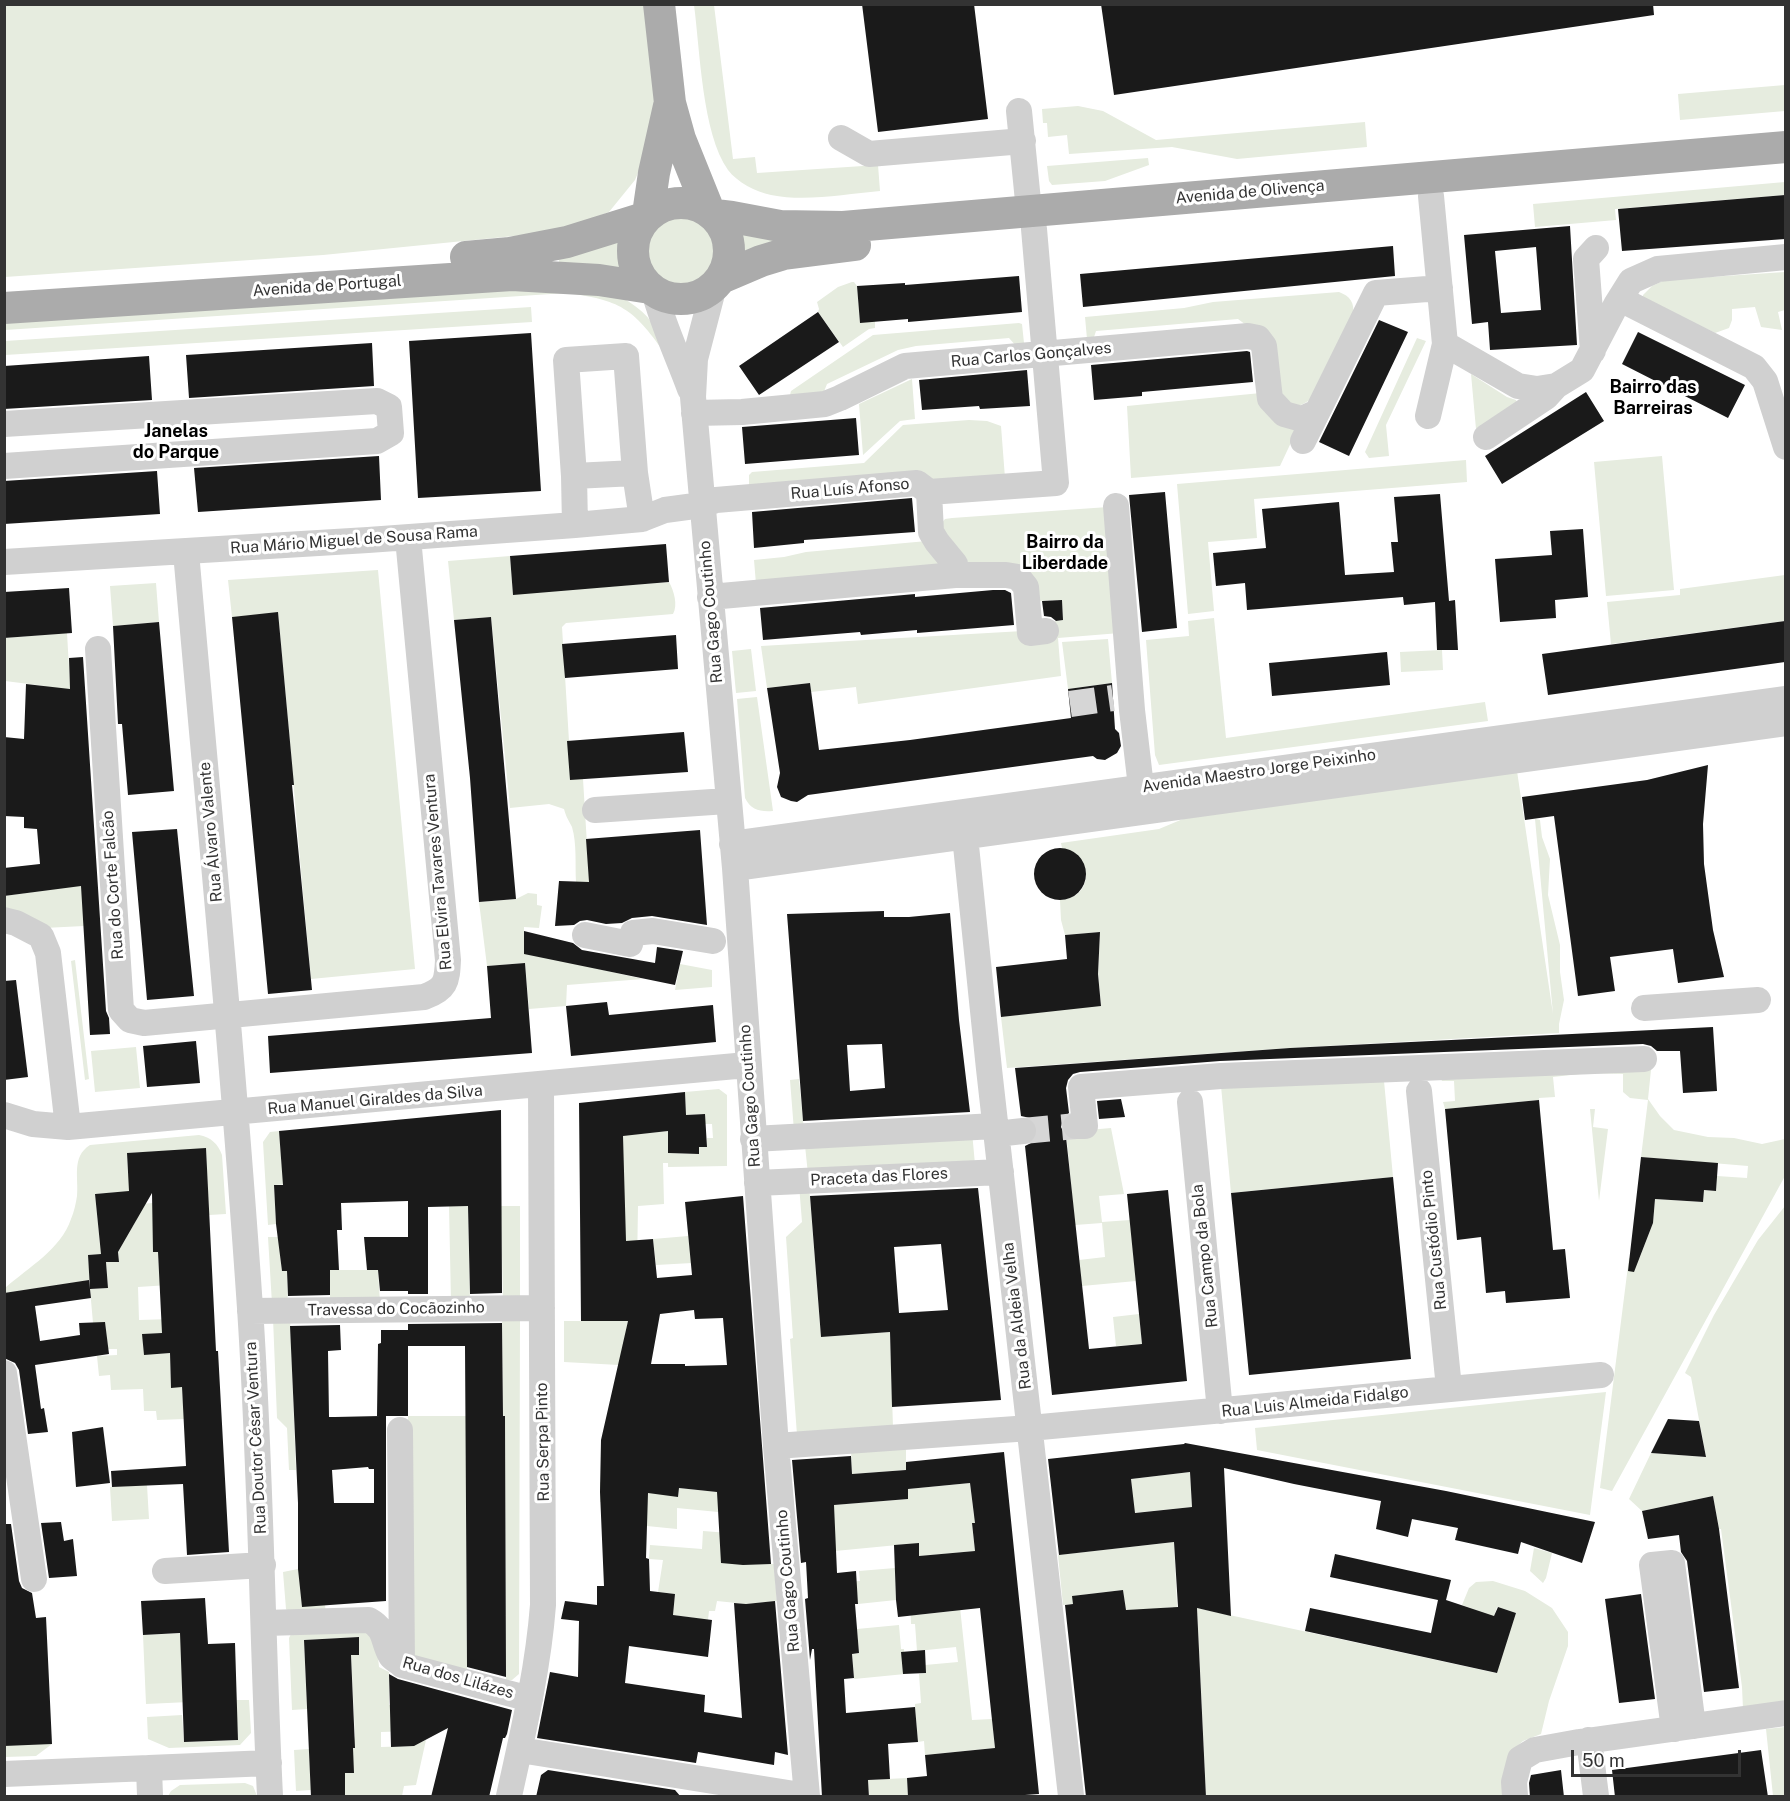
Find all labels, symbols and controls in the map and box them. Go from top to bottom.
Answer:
street label: Avenida de Olivença [1175,176,1325,208]
street label: Avenida de Portugal [252,271,402,301]
street label: Rua Carlos Gonçalves [950,338,1112,372]
district label: Bairro das Barreiras [1609,376,1697,418]
district label: Janelas do Parque [133,420,219,462]
street label: Rua Luís Afonso [790,474,910,504]
street label: Rua Mário Miguel de Sousa Rama [229,522,479,558]
district label: Bairro da Liberdade [1022,531,1108,574]
street label: Rua Gago Coutinho [695,540,727,684]
street label: Avenida Maestro Jorge Peixinho [1141,745,1377,797]
street label: Rua Álvaro Valente [195,761,227,903]
street label: Rua Elvira Tavares Ventura [420,773,456,971]
street label: Rua do Corte Falcão [98,810,128,960]
street label: Rua Gago Coutinho [735,1024,765,1168]
street label: Rua Manuel Giraldes da Silva [267,1081,483,1119]
street label: Praceta das Flores [810,1164,948,1190]
street label: Rua Custódio Pinto [1417,1169,1451,1311]
street label: Rua Campo da Bola [1188,1183,1222,1329]
street label: Rua da Aldeia Velha [998,1241,1036,1391]
street label: Travessa do Cocãozinho [307,1298,485,1320]
street label: Rua Doutor César Ventura [241,1341,271,1535]
street label: Rua Serpa Pinto [532,1382,554,1502]
street label: Rua Luis Almeida Fidalgo [1220,1383,1410,1421]
street label: Rua Gago Coutinho [772,1509,804,1653]
street label: Rua dos Lilázes [400,1653,516,1703]
scale bar [1574,1738,1744,1776]
text: 50 m [1582,1750,1625,1771]

